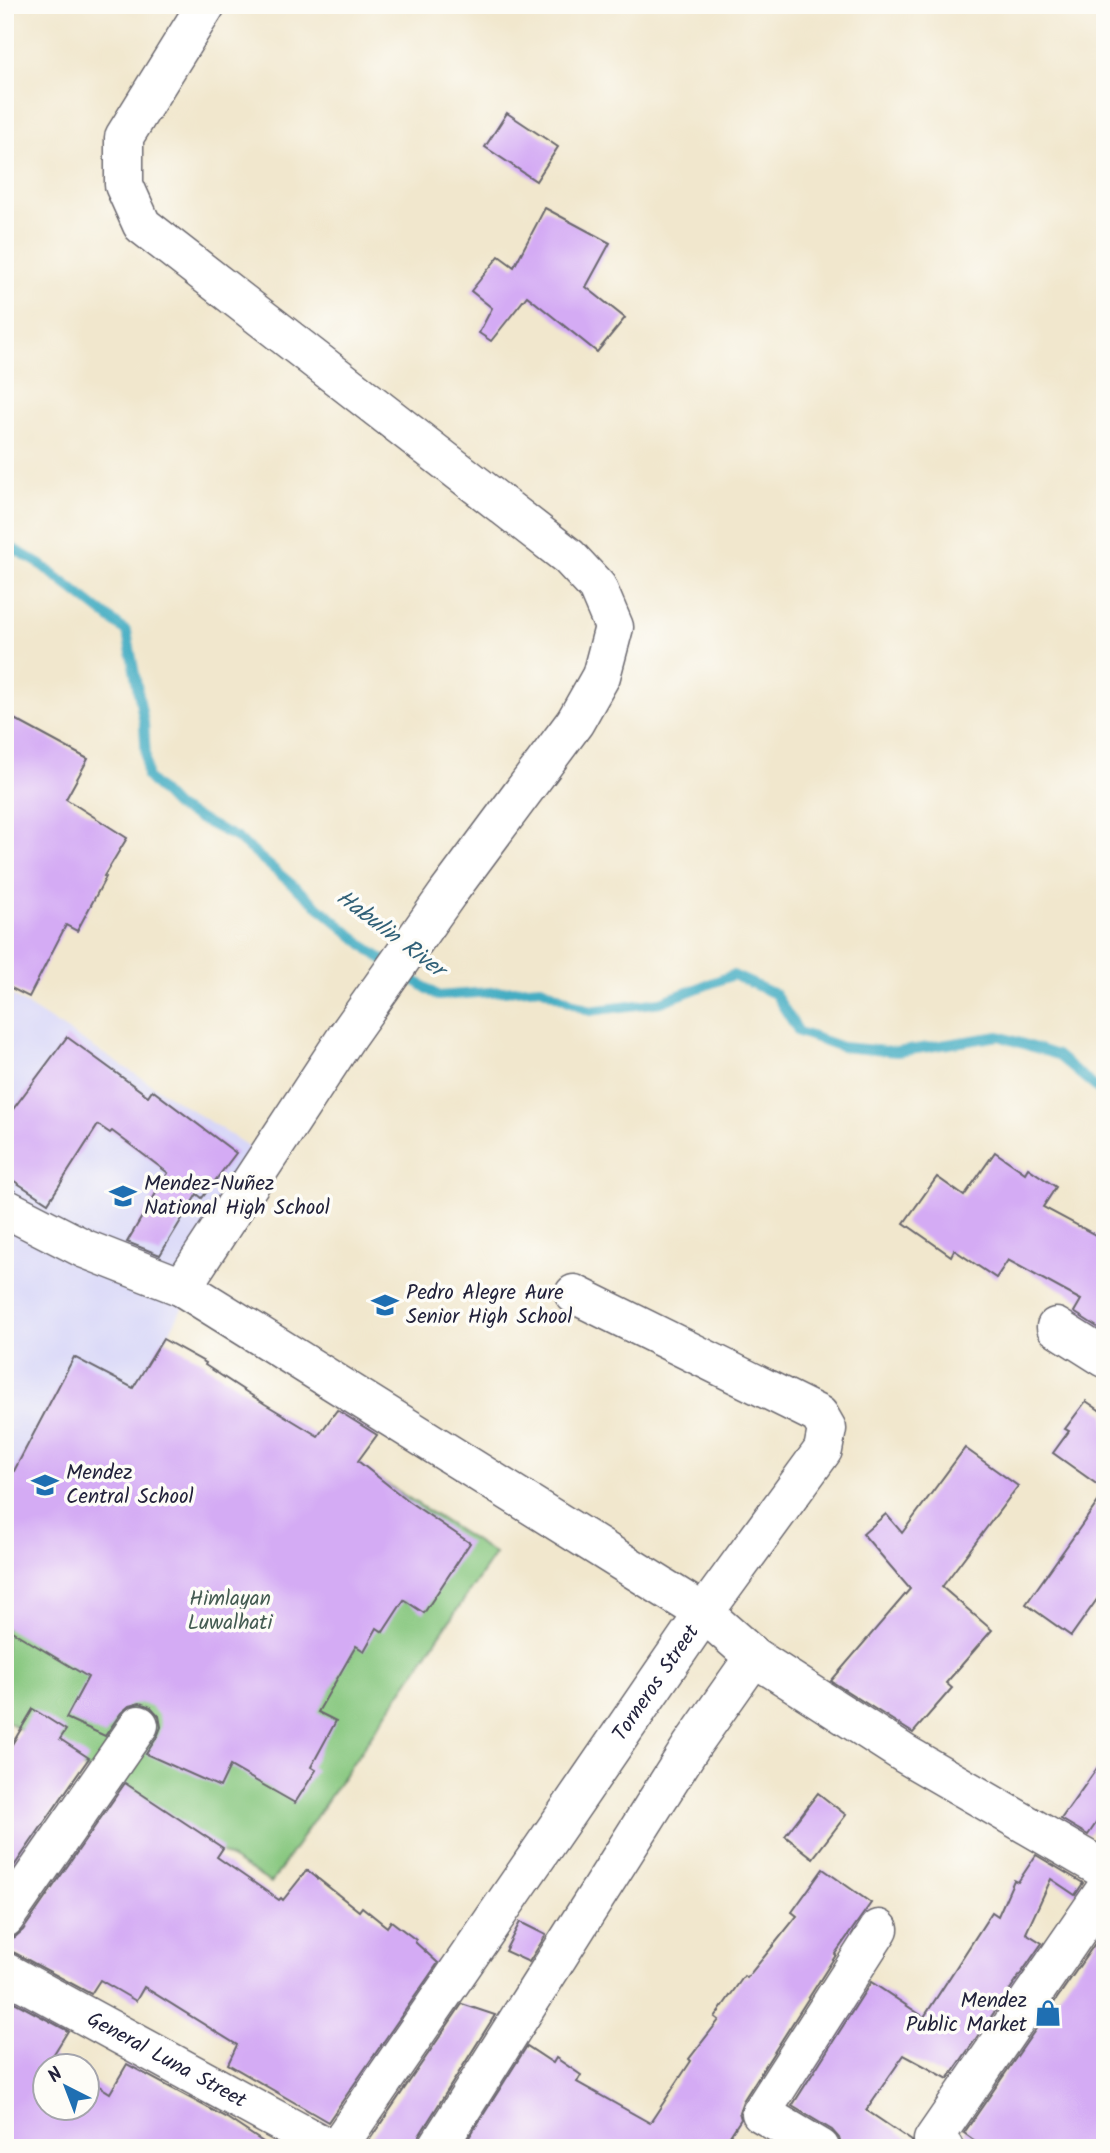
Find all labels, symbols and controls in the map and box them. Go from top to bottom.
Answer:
water label: Habulin River [328,881,456,990]
place label: Mendez-Nuñez National High School [144,1168,330,1225]
school or university icon: Mendez-Nuñez National High School [108,1181,138,1211]
place label: Pedro Alegre Aure Senior High School [406,1277,572,1334]
school or university icon: Pedro Alegre Aure Senior High School [370,1290,400,1320]
place label: Mendez Central School [66,1457,194,1514]
school or university icon: Mendez Central School [30,1470,60,1500]
park label: Himlayan Luwalhati [188,1583,273,1640]
street label: Torneros Street [604,1617,708,1748]
place label: Mendez Public Market [906,1985,1028,2042]
shop icon: Mendez Public Market [1033,1998,1063,2028]
street label: General Luna Street [81,2003,253,2117]
north arrow [32,2052,102,2122]
text: N [41,2061,70,2091]

